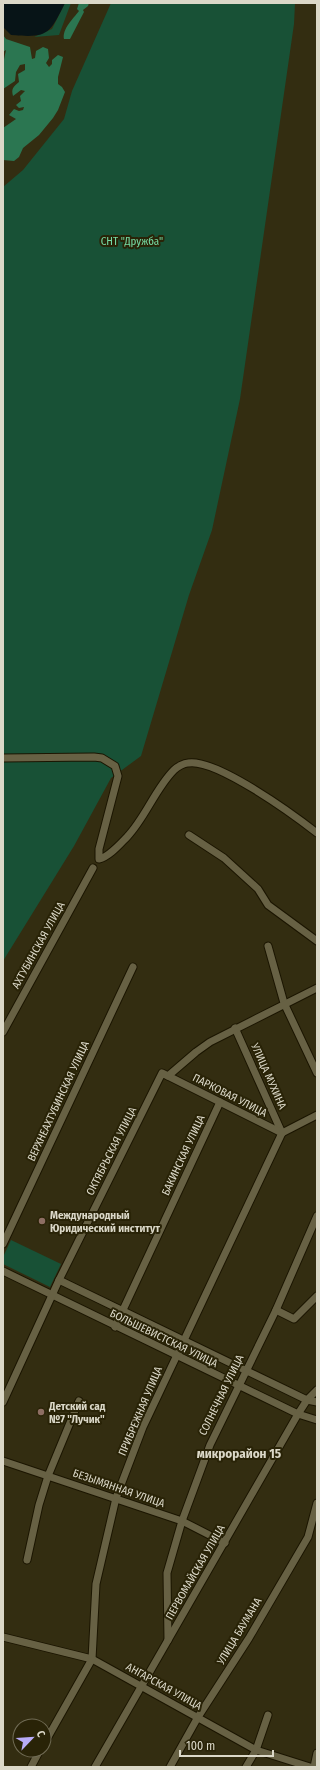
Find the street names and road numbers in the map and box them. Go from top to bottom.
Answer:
street label: АХТУБИНСКАЯ УЛИЦА [9,899,68,991]
street label: ВЕРХНЕАХТУБИНСКАЯ УЛИЦА [25,1039,92,1163]
street label: УЛИЦА МУХИНА [248,1040,289,1111]
street label: ПАРКОВАЯ УЛИЦА [190,1071,269,1120]
street label: ОКТЯБРЬСКАЯ УЛИЦА [84,1105,139,1198]
street label: БАКИНСКАЯ УЛИЦА [159,1113,208,1197]
street label: БОЛЬШЕВИСТСКАЯ УЛИЦА [108,1307,220,1370]
street label: СОЛНЕЧНАЯ УЛИЦА [196,1353,247,1438]
street label: ПРИБРЕЖНАЯ УЛИЦА [116,1364,165,1458]
street label: БЕЗЫМЯННАЯ УЛИЦА [71,1467,167,1510]
street label: ПЕРВОМАЙСКАЯ УЛИЦА [163,1522,228,1622]
street label: УЛИЦА БАУМАНА [214,1595,265,1668]
street label: АНГАРСКАЯ УЛИЦА [124,1660,204,1713]

